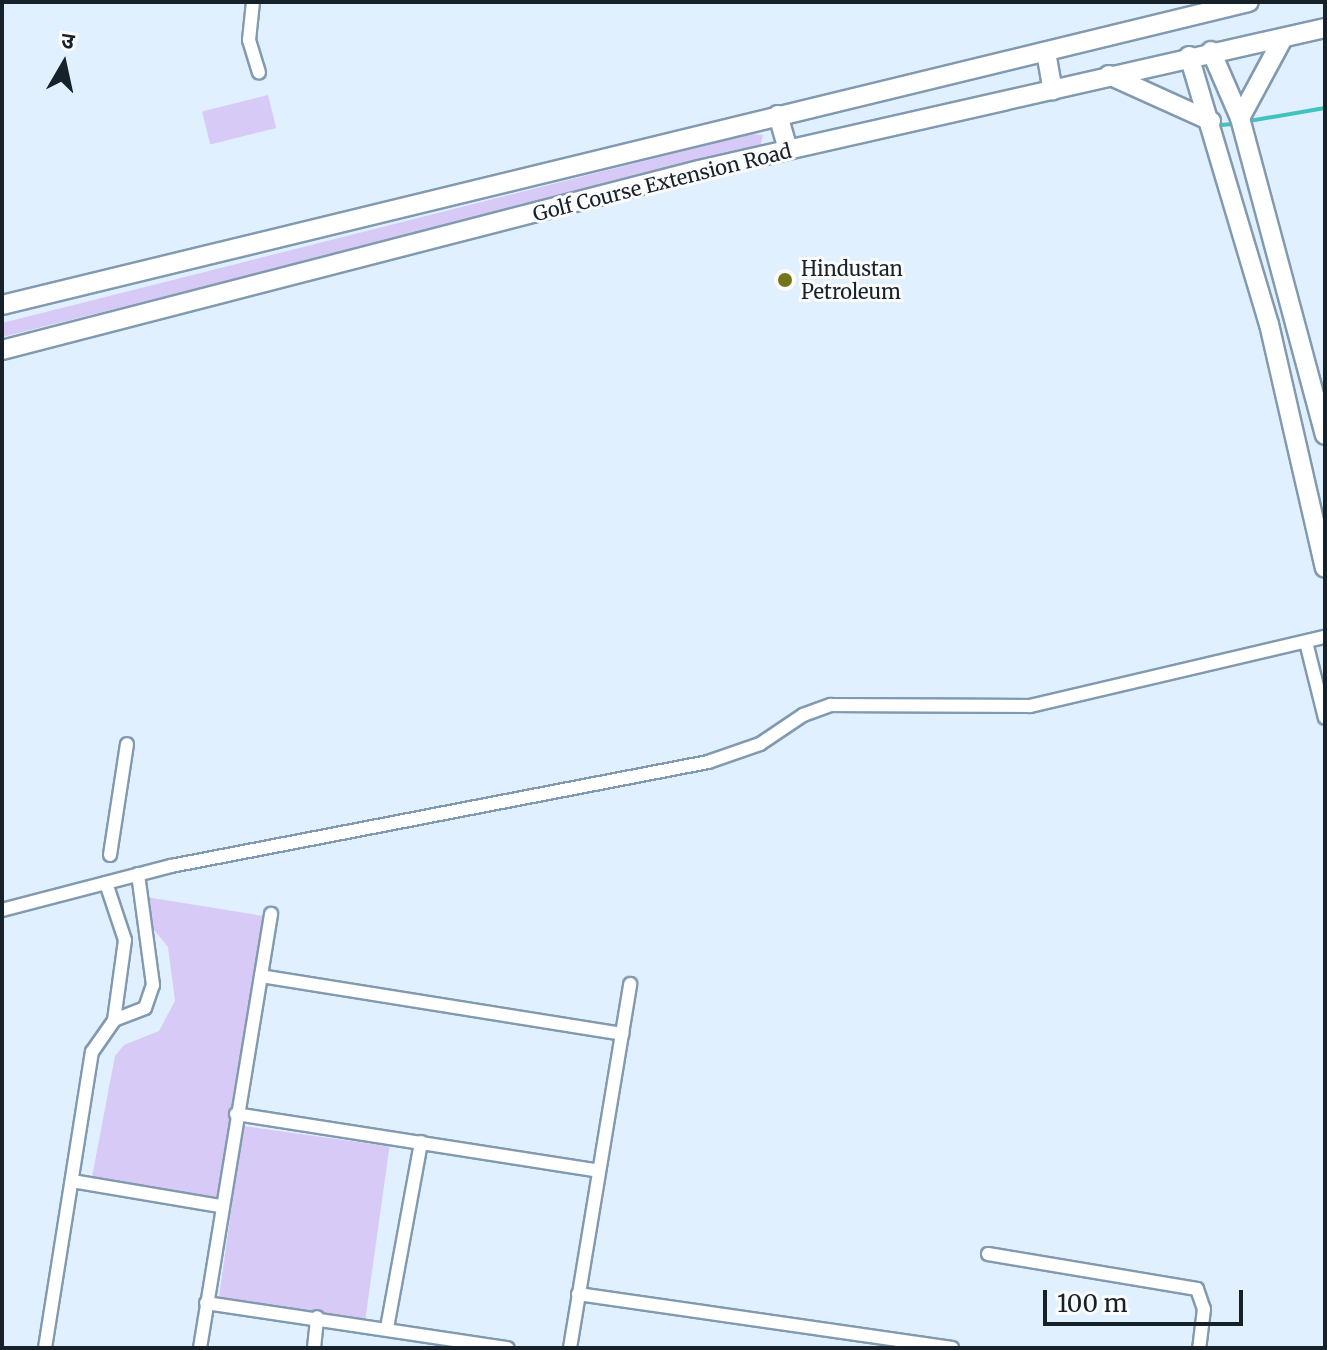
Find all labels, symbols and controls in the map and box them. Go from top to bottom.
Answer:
north arrow [24,24,104,104]
text: उ [59,25,76,55]
street label: Golf Course Extension Road [530,138,794,226]
place label: Hindustan Petroleum [801,256,903,303]
marker: Hindustan Petroleum [776,271,794,289]
scale bar [1047,1274,1247,1324]
text: 100 m [1057,1288,1127,1319]

